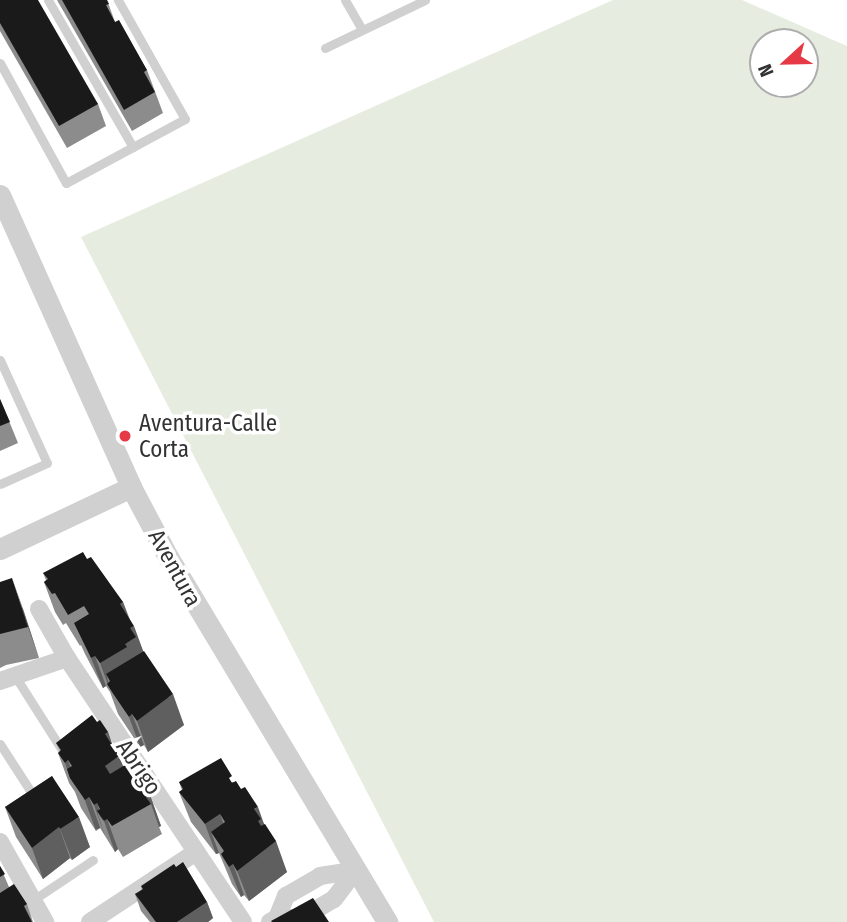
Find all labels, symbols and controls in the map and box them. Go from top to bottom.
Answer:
north arrow [749,28,819,98]
text: N [753,61,779,80]
place label: Aventura-Calle Corta [139,409,277,463]
marker: Aventura-Calle Corta [117,428,133,444]
street label: Aventura [143,525,207,611]
street label: Abrigo [111,734,167,800]

